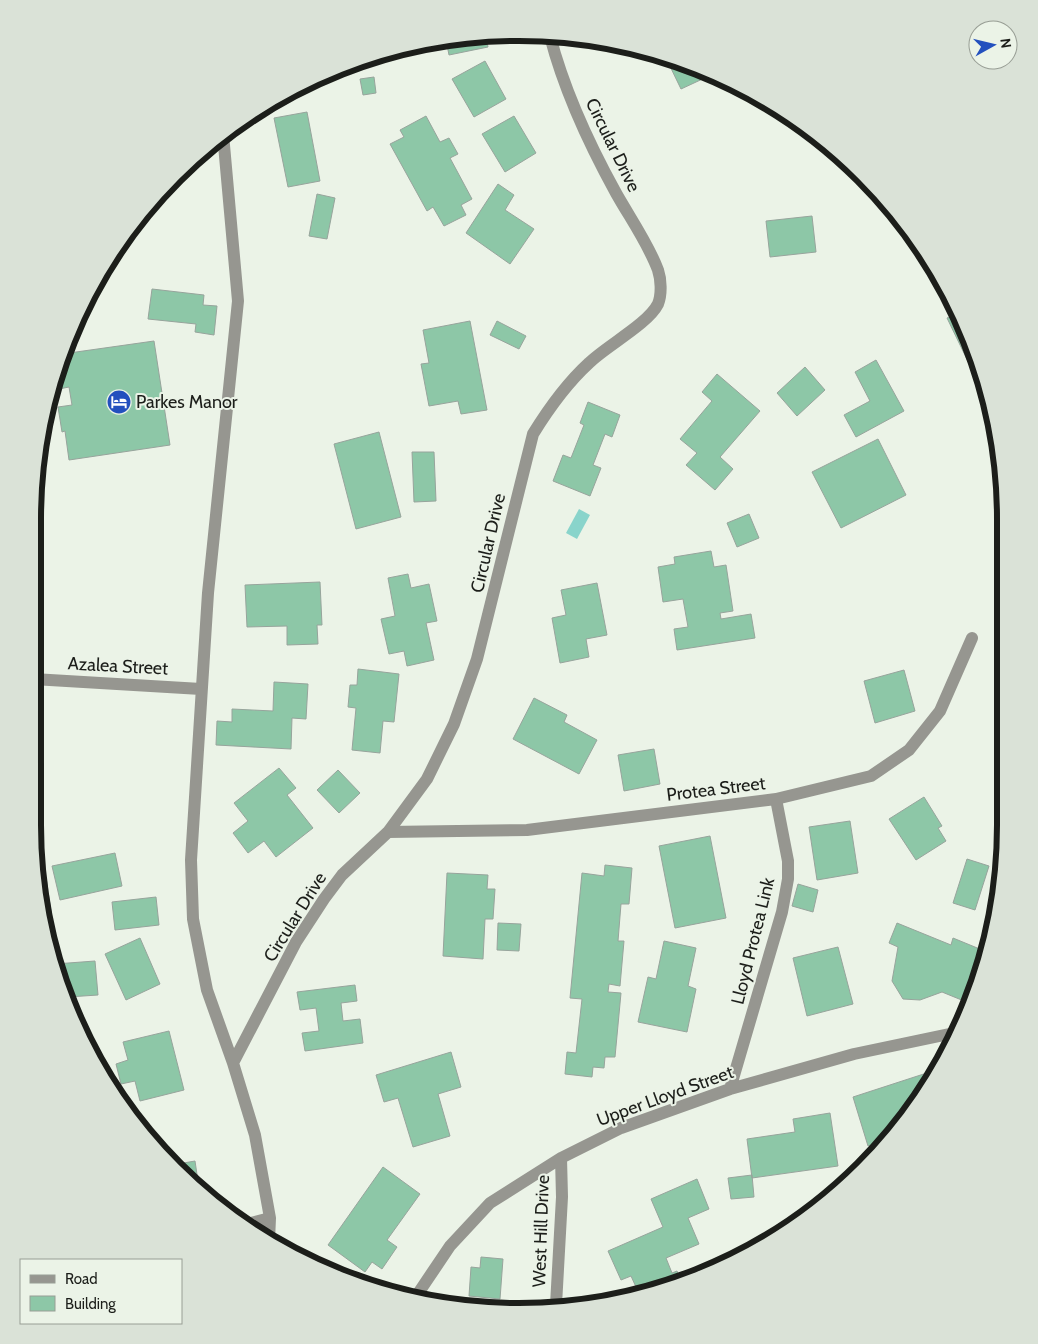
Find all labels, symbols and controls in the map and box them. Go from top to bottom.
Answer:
north arrow [968,20,1018,70]
text: N [996,37,1015,49]
street label: Circular Drive [581,95,645,195]
hotel icon: Parkes Manor [106,389,132,415]
place label: Parkes Manor [136,391,238,413]
street label: Circular Drive [466,491,510,595]
street label: Azalea Street [67,652,169,680]
street label: Protea Street [665,772,767,806]
street label: Circular Drive [259,868,331,966]
street label: Lloyd Protea Link [727,874,780,1007]
street label: Upper Lloyd Street [594,1061,736,1131]
street label: West Hill Drive [528,1174,554,1288]
legend [20,1259,182,1324]
text: Road [65,1270,98,1288]
text: Building [65,1295,116,1313]

